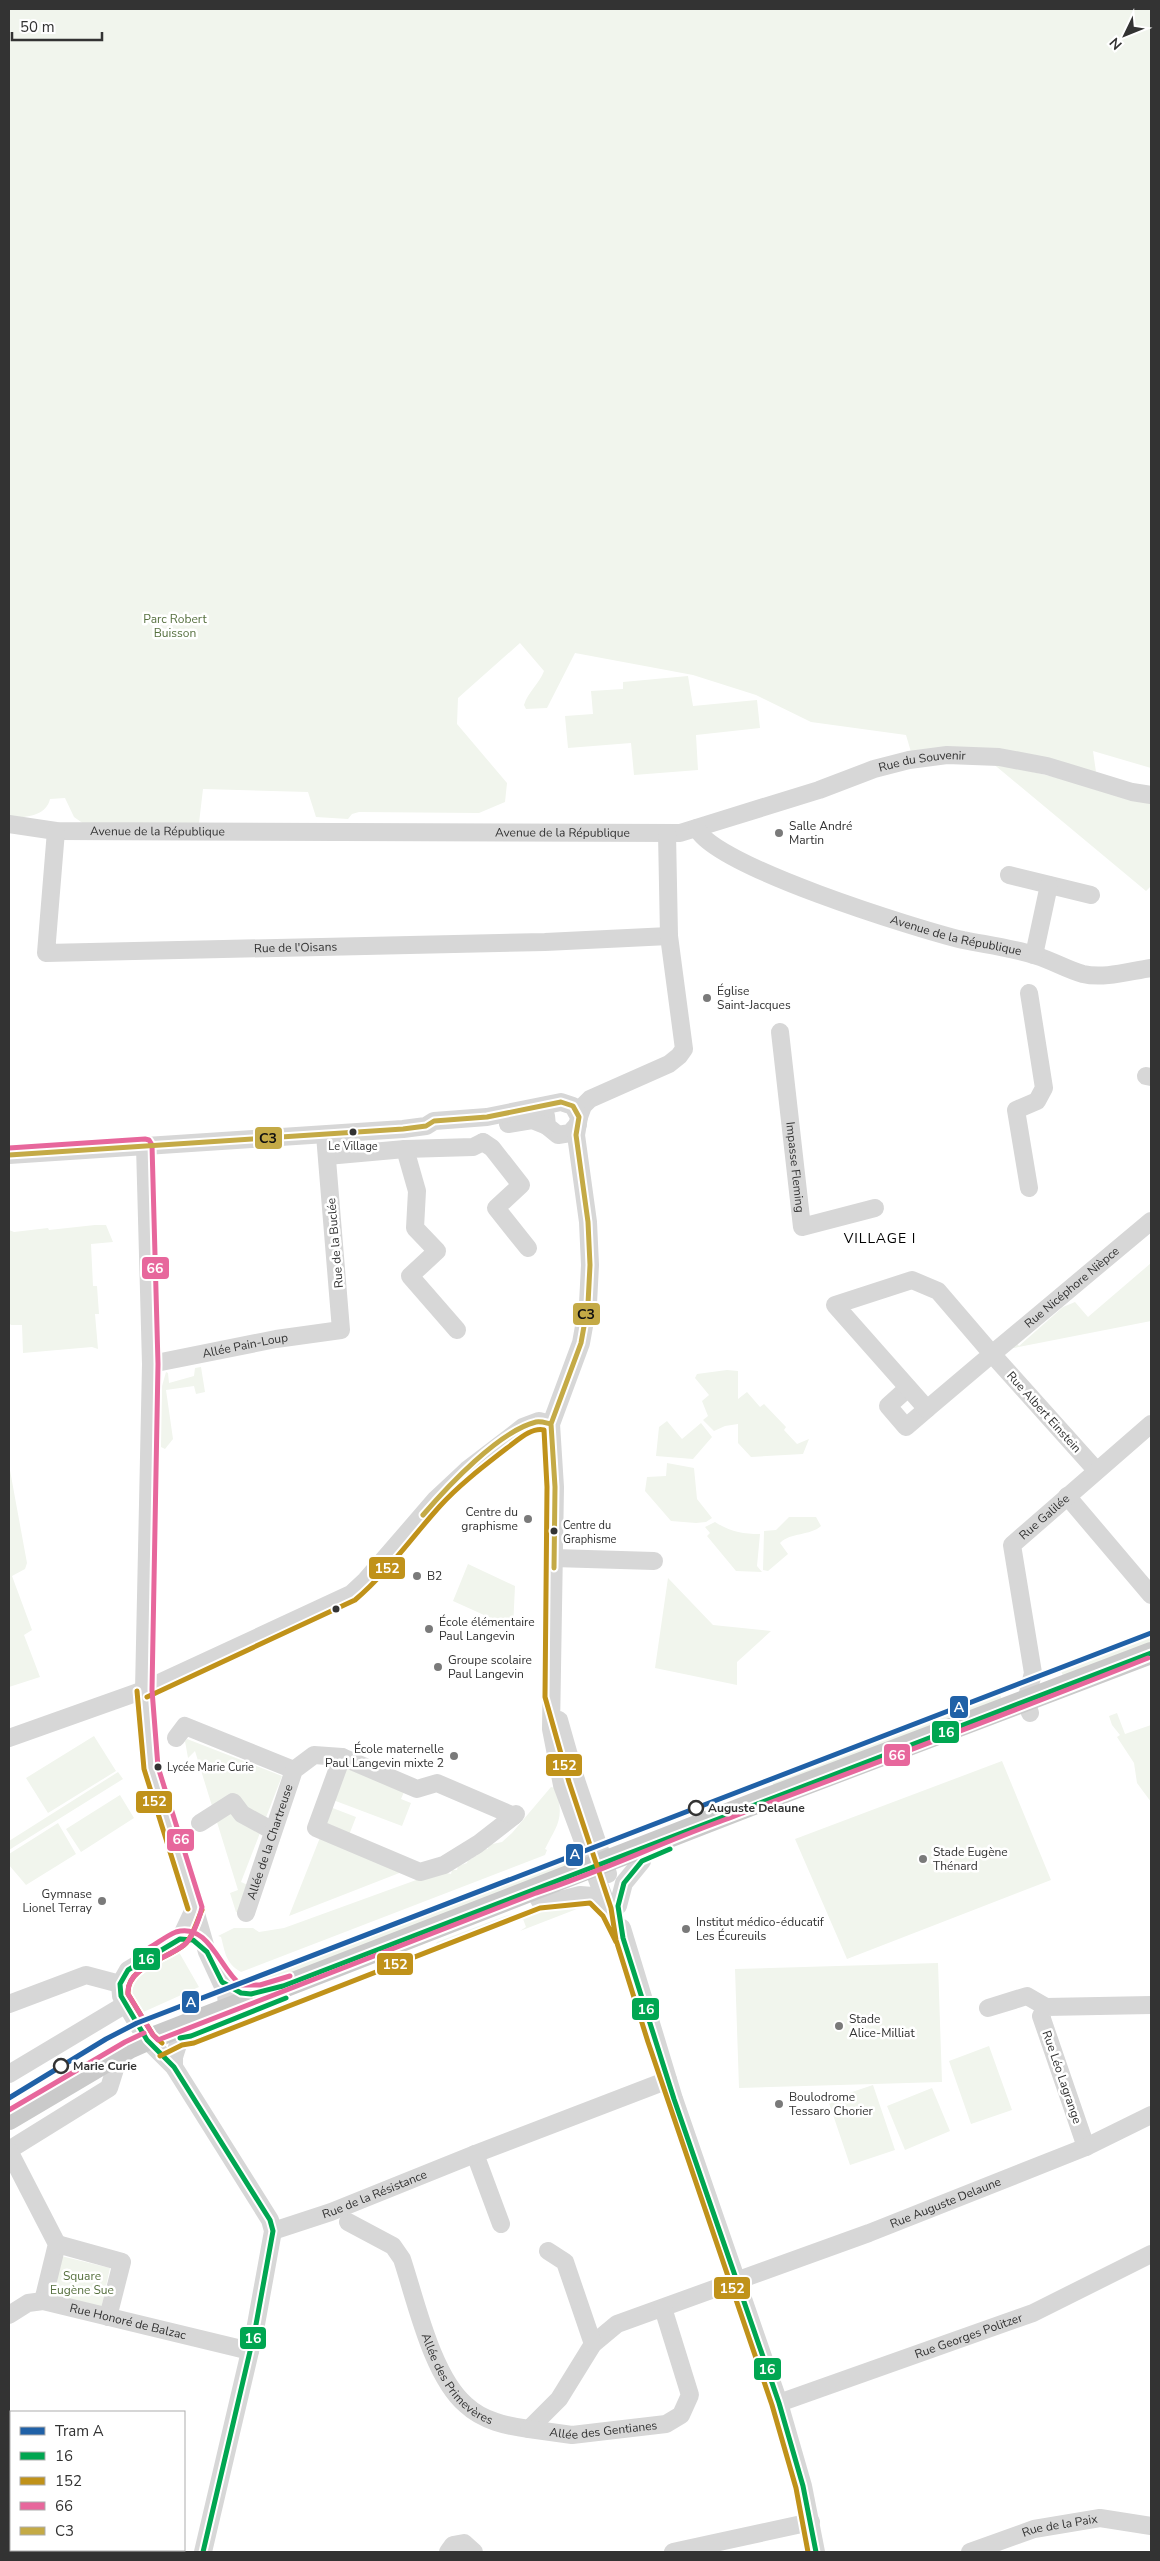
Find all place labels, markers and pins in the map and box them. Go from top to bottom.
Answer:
place label: Salle André Martin [789,818,852,848]
marker: Salle André Martin [773,827,785,839]
place label: Église Saint-Jacques [717,983,791,1013]
marker: Église Saint-Jacques [701,992,713,1004]
marker: Le Village [348,1127,358,1137]
place label: Le Village [328,1139,378,1154]
place label: Centre du graphisme [461,1504,518,1534]
marker: Centre du graphisme [522,1513,534,1525]
place label: Centre du Graphisme [563,1518,617,1547]
marker: Centre du Graphisme [549,1526,559,1536]
place label: B2 [427,1568,442,1584]
marker: B2 [411,1570,423,1582]
unlabelled marker [331,1604,341,1614]
place label: École élémentaire Paul Langevin [439,1614,535,1644]
marker: École élémentaire Paul Langevin [423,1623,435,1635]
place label: Groupe scolaire Paul Langevin [448,1652,532,1682]
marker: Groupe scolaire Paul Langevin [432,1661,444,1673]
place label: École maternelle Paul Langevin mixte 2 [325,1741,444,1771]
marker: École maternelle Paul Langevin mixte 2 [448,1750,460,1762]
place label: Lycée Marie Curie [167,1760,254,1775]
marker: Lycée Marie Curie [153,1762,163,1772]
marker: Auguste Delaune [688,1800,704,1816]
place label: Auguste Delaune [708,1800,805,1816]
place label: Stade Eugène Thénard [933,1844,1008,1874]
marker: Stade Eugène Thénard [917,1853,929,1865]
place label: Gymnase Lionel Terray [23,1886,93,1916]
marker: Gymnase Lionel Terray [96,1895,108,1907]
place label: Institut médico-éducatif Les Écureuils [696,1914,825,1944]
marker: Institut médico-éducatif Les Écureuils [680,1923,692,1935]
place label: Stade Alice-Milliat [849,2011,915,2041]
marker: Stade Alice-Milliat [833,2020,845,2032]
marker: Marie Curie [53,2058,69,2074]
place label: Marie Curie [73,2058,137,2074]
place label: Boulodrome Tessaro Chorier [789,2089,874,2119]
marker: Boulodrome Tessaro Chorier [773,2098,785,2110]

